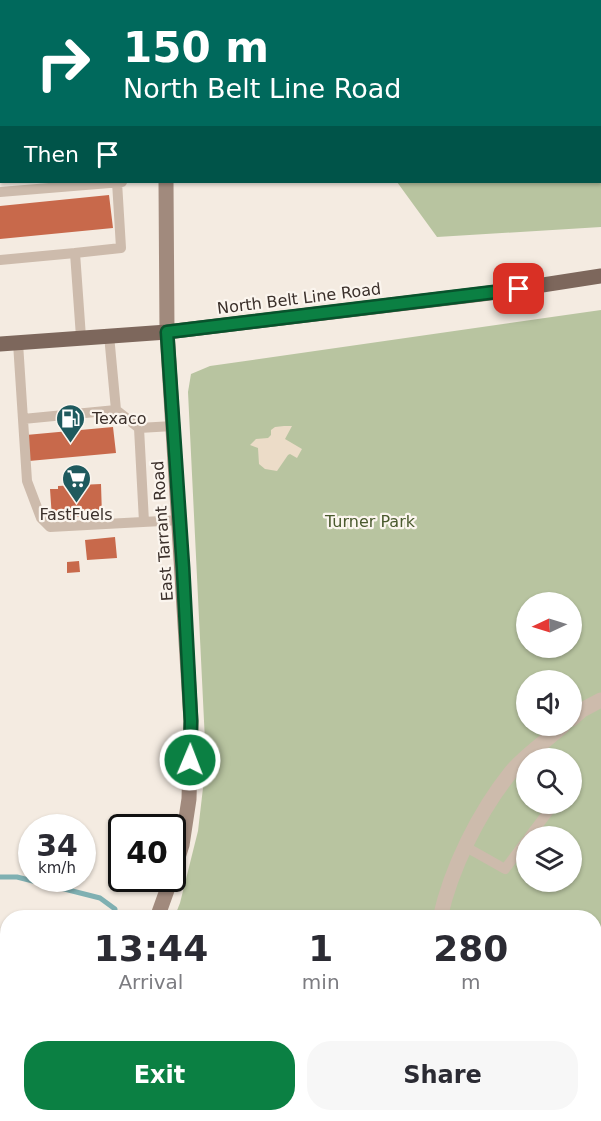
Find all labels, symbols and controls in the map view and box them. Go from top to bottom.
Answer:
text: 150 m [123,23,269,72]
icon: right [24,24,102,102]
text: North Belt Line Road [123,73,402,104]
icon: arrive [91,138,124,171]
text: Then [24,142,79,167]
pin [493,263,544,314]
icon: arrive [502,272,535,305]
street label: North Belt Line Road [216,279,382,318]
fuel station icon: Texaco [55,402,87,444]
place label: Texaco [91,409,146,428]
street label: East Tarrant Road [148,460,177,602]
supermarket icon: FastFuels [60,462,92,504]
place label: FastFuels [39,505,113,524]
park label: Turner Park [324,512,416,531]
north arrow [516,592,582,658]
map controls [516,592,582,892]
button: sound [516,670,582,736]
position arrow [158,728,222,792]
button: search [516,748,582,814]
speed limit sign: 40 [108,814,186,892]
button: layers [516,826,582,892]
text: 34 [36,828,78,863]
text: km/h [38,859,76,877]
text: 13:44 [94,928,208,969]
text: 1 [308,928,333,969]
text: 280 [433,928,508,969]
text: Arrival [118,970,183,994]
text: min [302,970,340,994]
text: m [461,970,481,994]
button: Exit [24,1041,295,1110]
button: Share [307,1041,578,1110]

